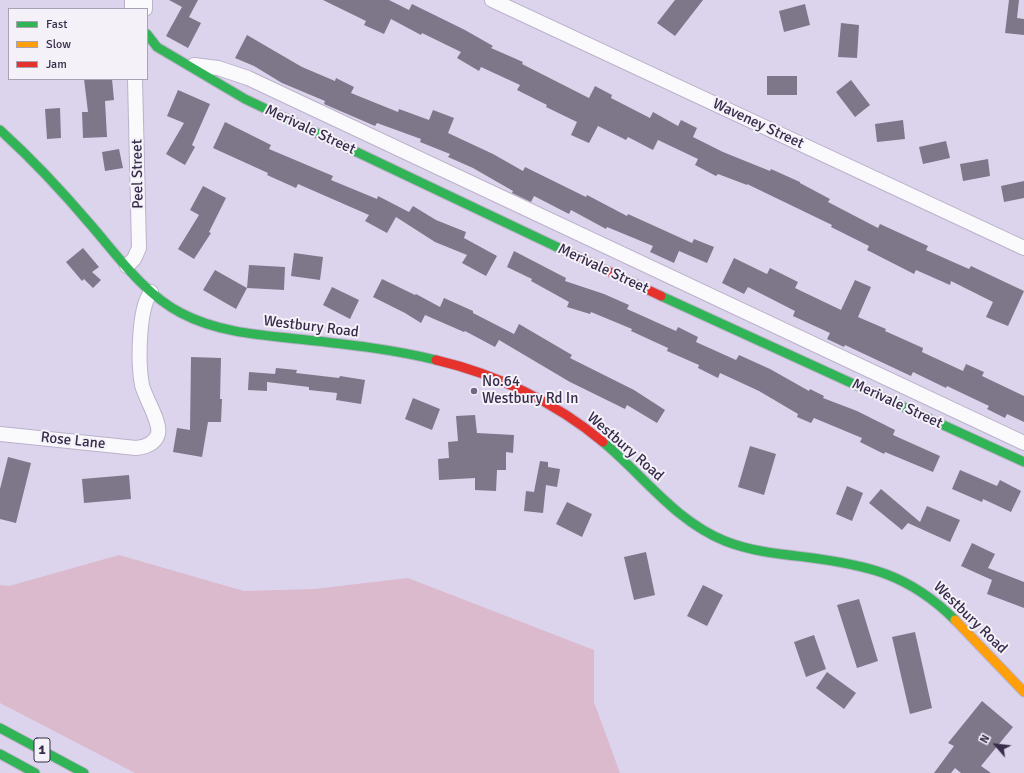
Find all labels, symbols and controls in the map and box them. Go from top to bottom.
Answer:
legend [8,8,148,80]
text: Fast [46,17,67,32]
text: Slow [46,37,71,52]
text: Jam [46,57,67,72]
street label: Waveney Street [710,95,806,153]
street label: Merivale Street [262,101,358,159]
street label: Peel Street [128,139,148,209]
street label: Merivale Street [555,240,651,298]
street label: Westbury Road [262,312,360,342]
place label: No.64 Westbury Rd In [482,373,578,408]
street label: Merivale Street [849,375,945,433]
marker: No.64 Westbury Rd In [469,386,479,396]
street label: Westbury Road [583,409,667,485]
street label: Rose Lane [40,429,106,453]
street label: Westbury Road [929,578,1011,658]
north arrow [976,725,1016,765]
text: N [977,733,992,746]
road number: 1 [34,738,50,762]

